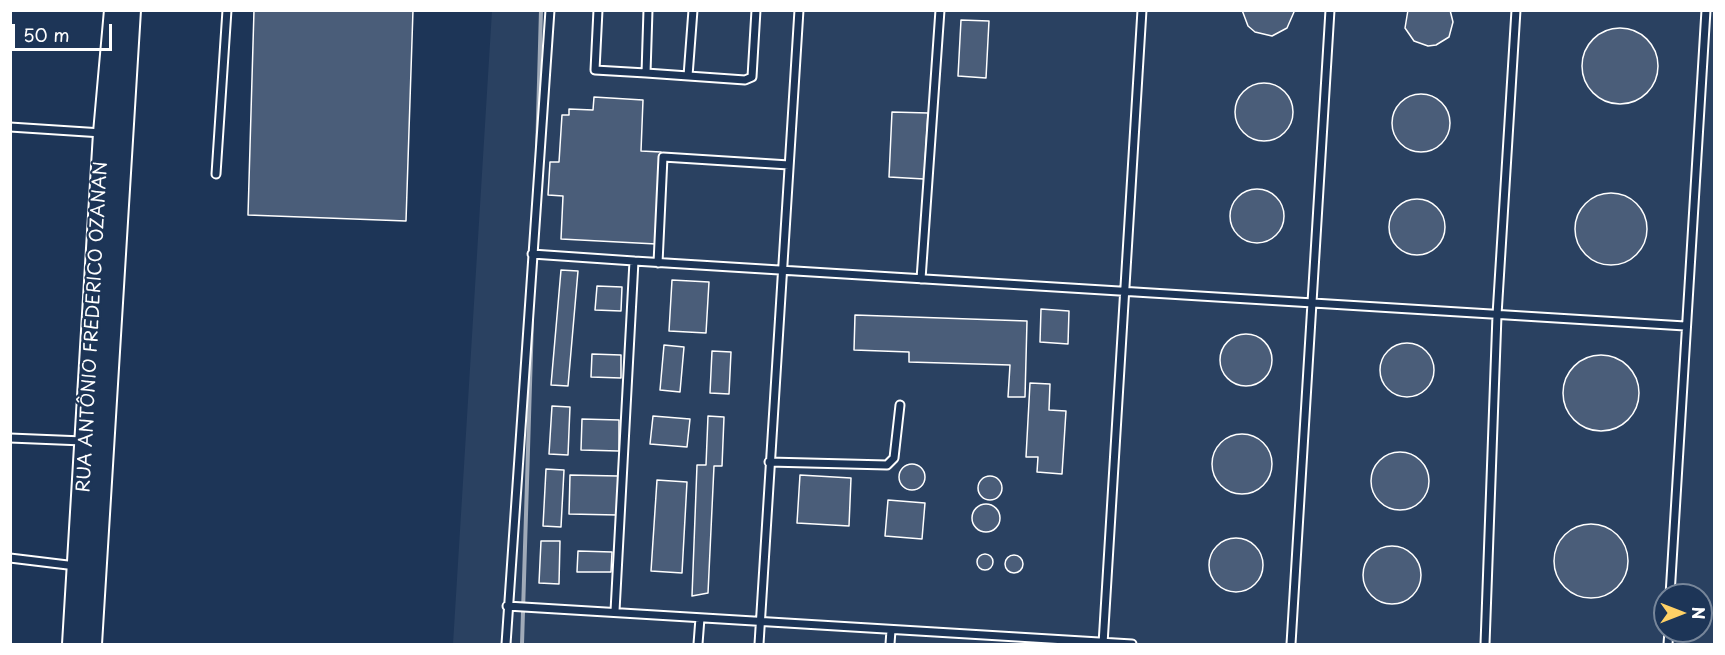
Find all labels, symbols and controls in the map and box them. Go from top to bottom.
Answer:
scale bar [15,12,116,50]
text: 50 m [23,21,70,48]
street label: RUA ANTÔNIO FREDERICO OZANAN [74,161,112,493]
north arrow [1653,583,1713,643]
text: N [1687,607,1711,619]

